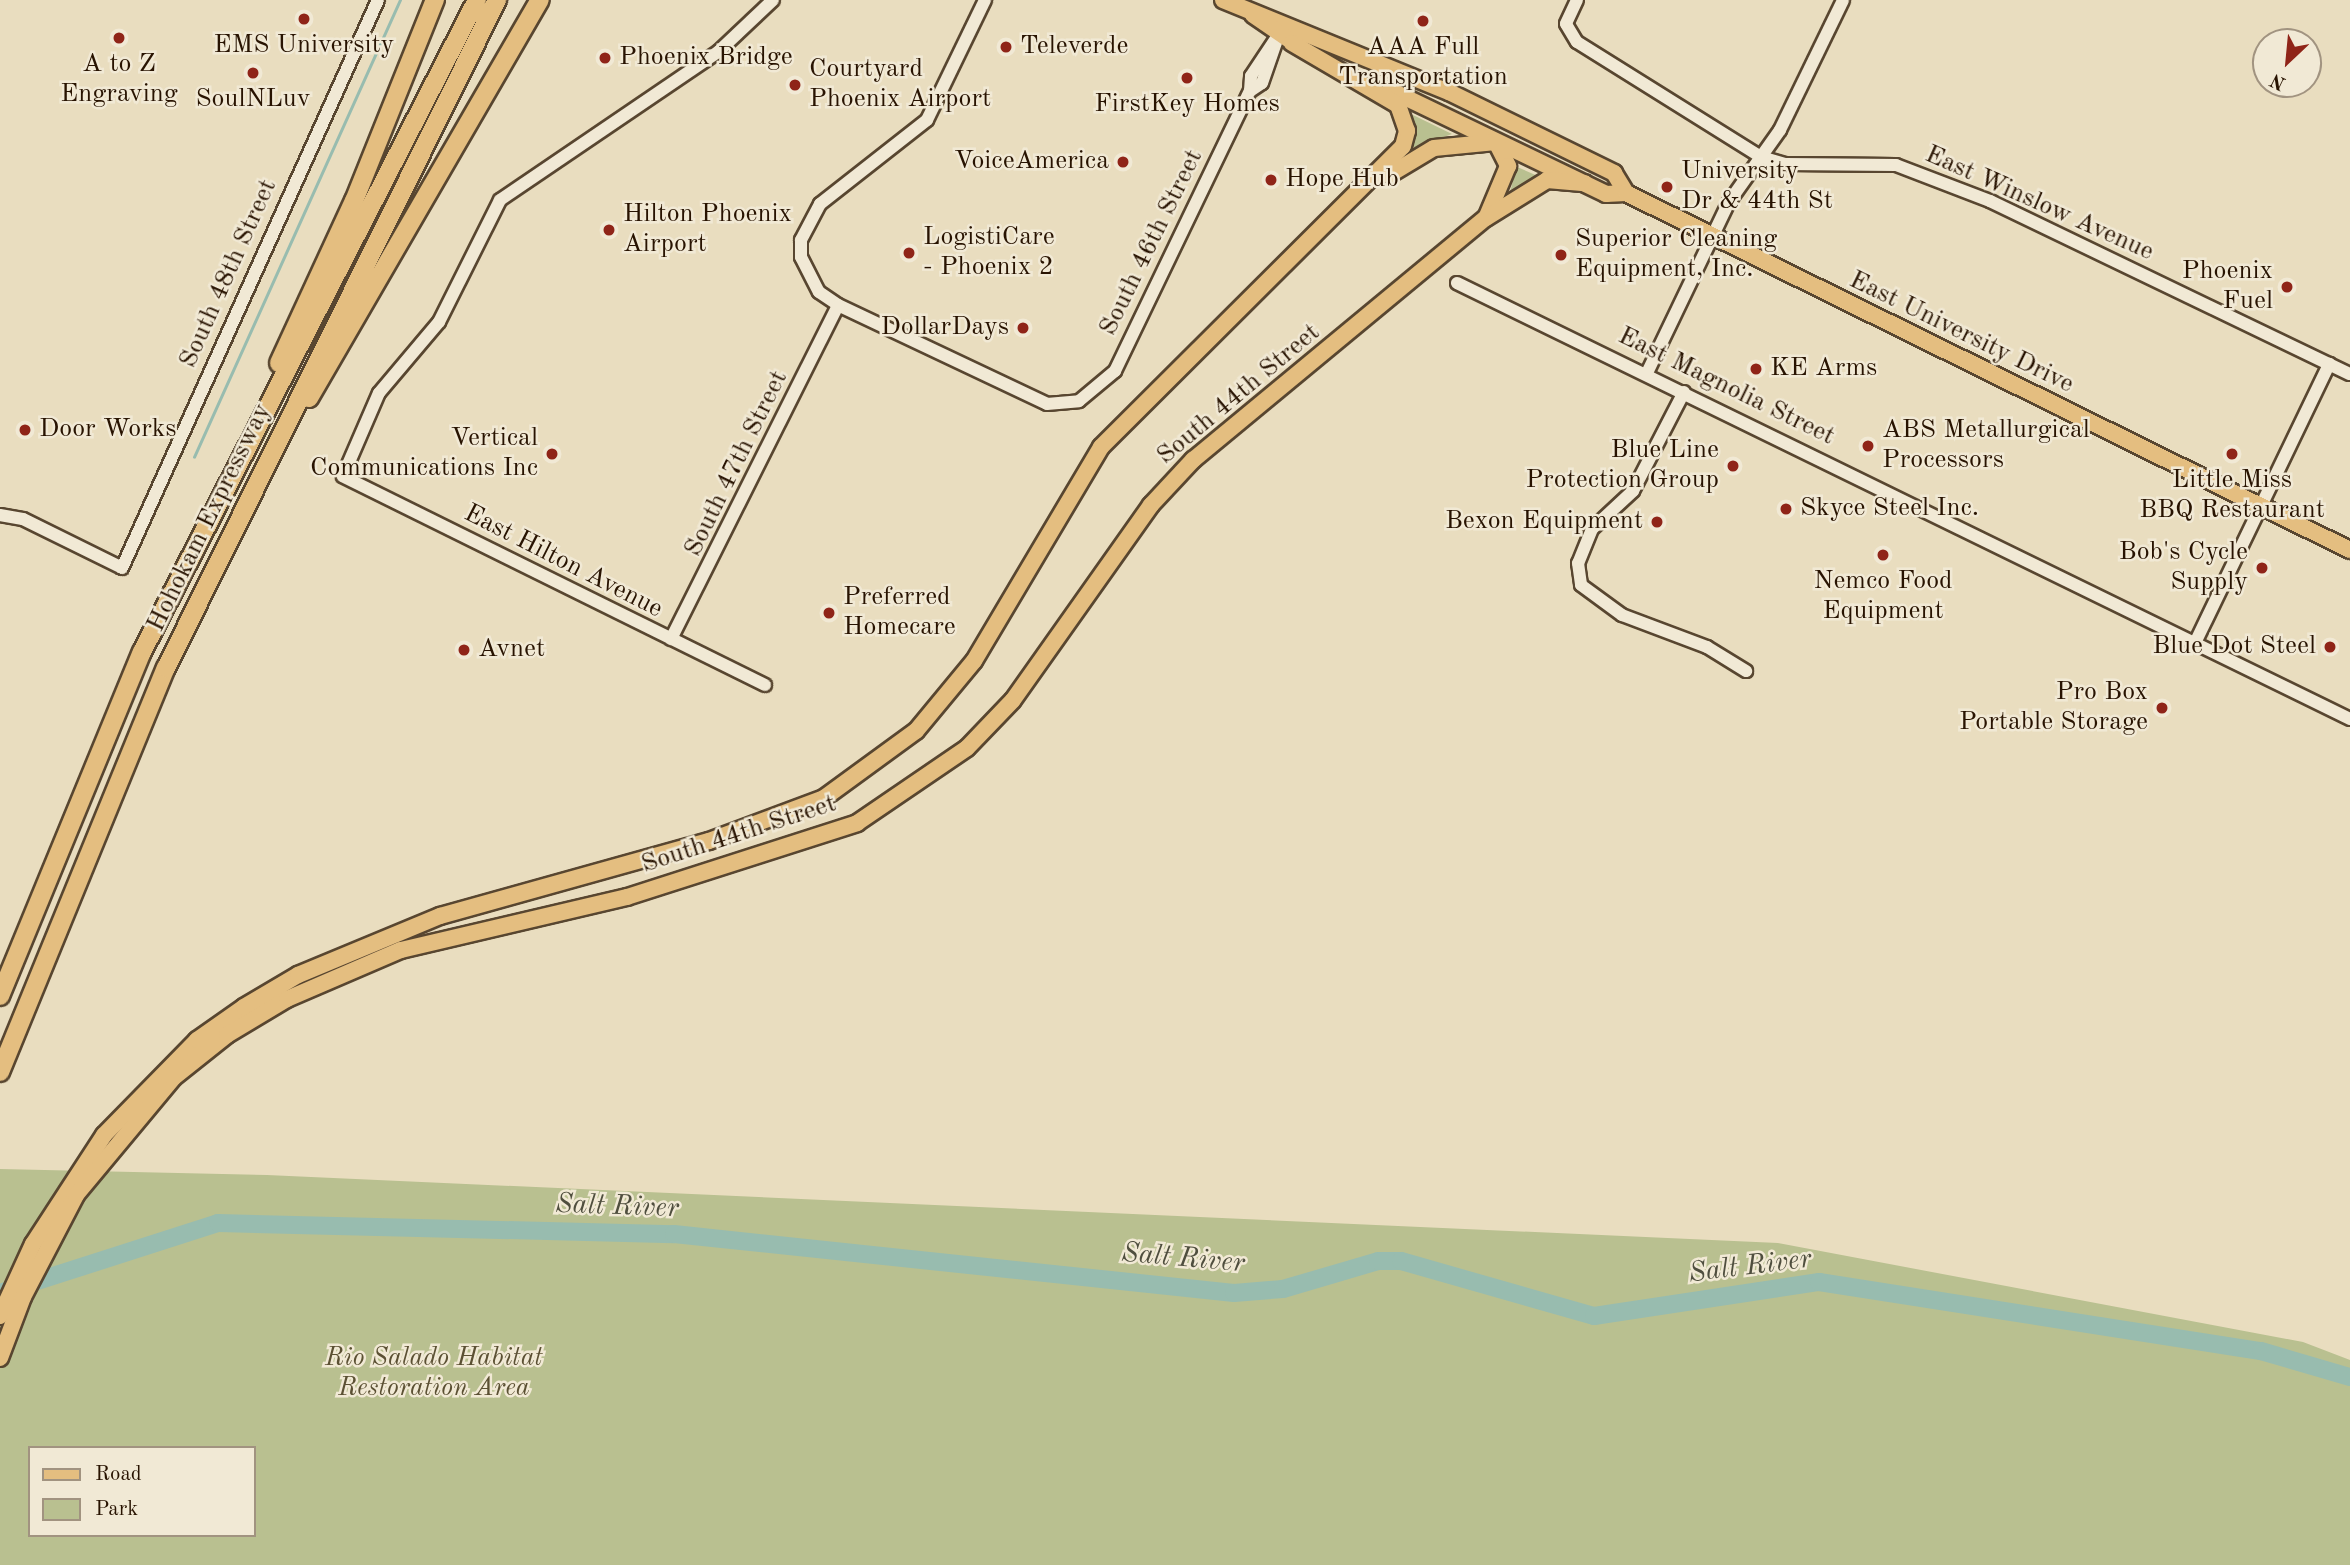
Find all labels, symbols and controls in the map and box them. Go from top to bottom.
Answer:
marker: EMS University [296,11,312,27]
marker: AAA Full Transportation [1415,13,1431,29]
north arrow [2252,28,2322,98]
marker: A to Z Engraving [111,30,127,46]
place label: EMS University [214,30,394,62]
place label: Televerde [1020,31,1128,63]
place label: AAA Full Transportation [1338,32,1508,94]
marker: Televerde [998,39,1014,55]
place label: Phoenix Bridge [619,42,793,74]
place label: A to Z Engraving [60,49,178,110]
marker: Phoenix Bridge [597,50,613,66]
place label: Courtyard Phoenix Airport [809,54,991,116]
marker: SoulNLuv [245,65,261,81]
text: N [2268,69,2289,92]
marker: FirstKey Homes [1179,70,1195,86]
marker: Courtyard Phoenix Airport [787,77,803,93]
place label: SoulNLuv [195,84,311,116]
place label: FirstKey Homes [1094,89,1280,121]
street label: East Winslow Avenue [1920,140,2158,268]
street label: South 46th Street [1093,145,1211,341]
place label: VoiceAmerica [954,146,1109,178]
marker: VoiceAmerica [1115,154,1131,170]
place label: University Dr & 44th St [1681,156,1833,218]
place label: Hope Hub [1285,164,1399,196]
marker: Hope Hub [1263,172,1279,188]
street label: South 48th Street [173,175,285,373]
marker: University Dr & 44th St [1659,179,1675,195]
place label: Hilton Phoenix Airport [623,199,792,260]
marker: Hilton Phoenix Airport [601,222,617,238]
place label: LogistiCare - Phoenix 2 [923,222,1055,284]
place label: Superior Cleaning Equipment, Inc. [1575,224,1777,286]
marker: LogistiCare - Phoenix 2 [901,245,917,261]
marker: Superior Cleaning Equipment, Inc. [1553,247,1569,263]
place label: Phoenix Fuel [2182,256,2273,318]
street label: East University Drive [1844,265,2078,401]
marker: Phoenix Fuel [2279,279,2295,295]
place label: DollarDays [881,312,1009,344]
street label: South 44th Street [1151,318,1327,472]
marker: DollarDays [1015,320,1031,336]
street label: East Magnolia Street [1613,321,1839,453]
place label: KE Arms [1770,353,1877,385]
marker: KE Arms [1748,361,1764,377]
street label: South 47th Street [678,366,796,562]
street label: Hohokam Expressway [141,399,279,637]
place label: Door Works [39,414,177,446]
place label: ABS Metallurgical Processors [1882,415,2090,476]
marker: Door Works [17,422,33,438]
place label: Vertical Communications Inc [310,423,538,485]
place label: Blue Line Protection Group [1525,435,1719,496]
marker: ABS Metallurgical Processors [1860,438,1876,454]
marker: Vertical Communications Inc [544,446,560,462]
marker: Little Miss BBQ Restaurant [2224,446,2240,462]
marker: Blue Line Protection Group [1725,458,1741,474]
place label: Little Miss BBQ Restaurant [2139,465,2325,526]
place label: Skyce Steel Inc. [1800,493,1979,525]
street label: East Hilton Avenue [458,498,668,626]
marker: Skyce Steel Inc. [1778,501,1794,517]
place label: Bexon Equipment [1445,506,1643,538]
marker: Bexon Equipment [1649,514,1665,530]
place label: Bob's Cycle Supply [2119,537,2248,598]
marker: Nemco Food Equipment [1875,547,1891,563]
marker: Bob's Cycle Supply [2254,560,2270,576]
place label: Nemco Food Equipment [1813,566,1953,628]
place label: Preferred Homecare [843,582,956,644]
marker: Preferred Homecare [821,605,837,621]
place label: Blue Dot Steel [2152,631,2316,663]
place label: Avnet [478,634,545,666]
marker: Blue Dot Steel [2322,639,2338,655]
marker: Avnet [456,642,472,658]
place label: Pro Box Portable Storage [1959,677,2148,738]
marker: Pro Box Portable Storage [2154,700,2170,716]
street label: South 44th Street [638,789,840,881]
water label: Salt River [555,1188,679,1226]
water label: Salt River [1120,1237,1246,1281]
water label: Salt River [1687,1243,1813,1291]
park label: Rio Salado Habitat Restoration Area [325,1343,543,1404]
legend [28,1446,256,1537]
text: Road [95,1464,142,1485]
text: Park [95,1499,138,1520]

